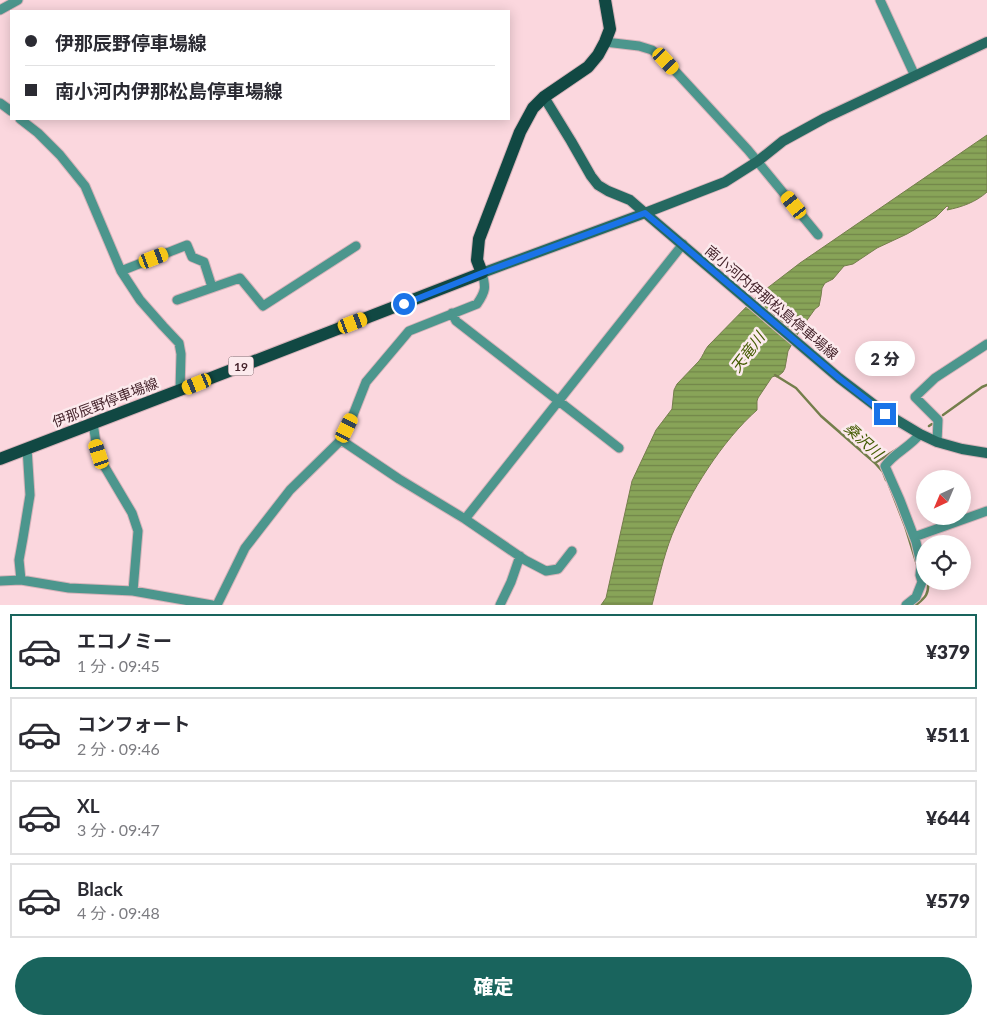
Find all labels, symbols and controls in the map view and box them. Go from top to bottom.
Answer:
text: 伊那辰野停車場線 [55,31,207,54]
car [650,45,681,77]
text: 南小河内伊那松島停車場線 [55,79,283,102]
car [778,189,809,221]
street label: 南小河内伊那松島停車場線 [702,241,842,363]
car [137,246,170,270]
route start [393,293,415,315]
car [336,311,369,335]
water label: 天竜川 [726,327,769,375]
callout: 2 分 [855,342,915,376]
text: 2 分 [871,349,899,368]
road number: 19 [228,356,254,376]
car [180,371,213,397]
street label: 伊那辰野停車場線 [50,374,160,430]
route end [874,403,896,425]
car [333,411,360,445]
water label: 桑沢川 [841,418,888,463]
car [87,437,110,471]
north arrow [916,470,971,525]
map controls [916,470,971,590]
button: locate [916,535,971,590]
icon: car [17,629,62,674]
text: エコノミー [77,629,172,652]
text: ¥379 [926,640,970,663]
text: 1 分 · 09:45 [77,656,160,675]
icon: car [17,712,62,757]
text: コンフォート [77,712,190,735]
text: ¥511 [926,723,970,746]
text: 2 分 · 09:46 [77,739,160,758]
text: XL [77,794,100,817]
icon: car [17,795,62,840]
text: ¥644 [926,806,970,829]
text: 3 分 · 09:47 [77,820,160,839]
text: Black [77,877,123,900]
icon: car [17,878,62,923]
text: ¥579 [926,889,970,912]
text: 4 分 · 09:48 [77,903,160,922]
button: 確定 [15,957,972,1015]

